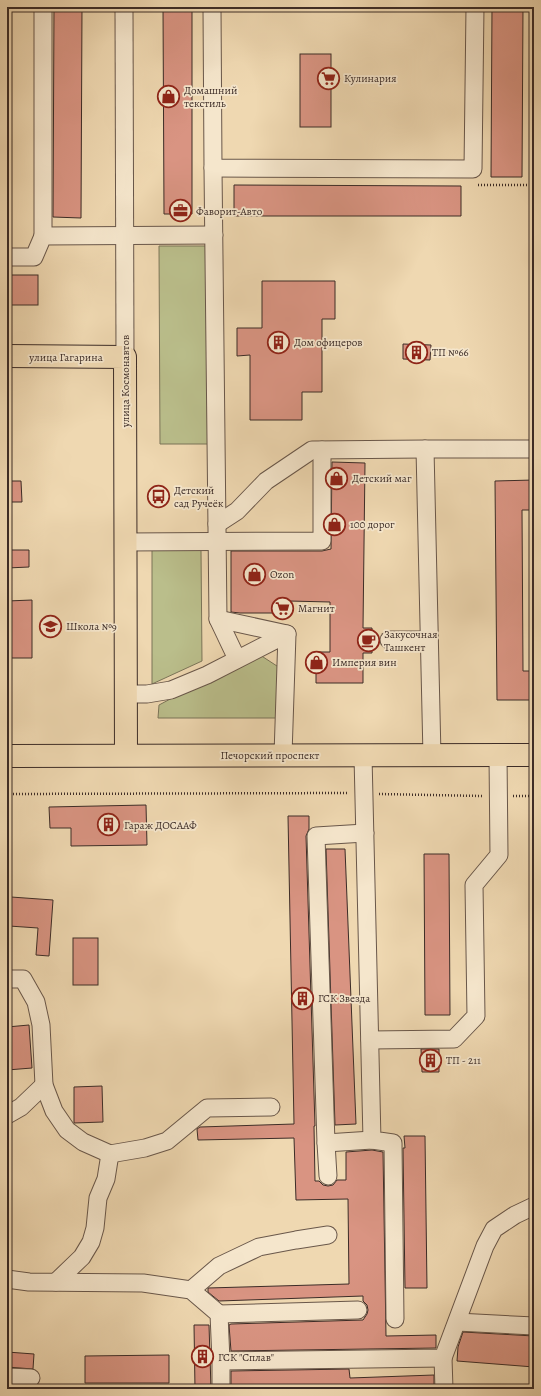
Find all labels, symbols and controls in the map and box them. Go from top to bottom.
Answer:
supermarket icon: Кулинария [315,65,341,91]
place label: Кулинария [344,71,397,86]
shop icon: Домашний текстиль [155,83,181,109]
place label: Домашний текстиль [184,83,237,111]
office icon: Фаворит-Авто [167,198,193,224]
place label: Фаворит-Авто [196,204,263,219]
building icon: Дом офицеров [266,329,292,355]
street label: улица Космонавтов [118,335,133,428]
place label: Дом офицеров [294,335,363,350]
building icon: ТП №66 [404,339,430,365]
place label: ТП №66 [432,345,469,360]
street label: улица Гагарина [28,350,104,365]
shop icon: Детский маг [323,465,349,491]
place label: Детский маг [352,471,412,486]
bus stop icon: Детский сад Ручеёк [146,483,172,509]
place label: Детский сад Ручеёк [174,483,224,511]
shop icon: 100 дорог [322,511,348,537]
place label: 100 дорог [350,517,395,532]
shop icon: Ozon [241,561,267,587]
place label: Ozon [270,567,294,582]
supermarket icon: Магнит [269,595,295,621]
place label: Магнит [298,601,335,616]
school or university icon: Школа №9 [38,613,64,639]
place label: Школа №9 [66,619,117,634]
cafe icon: Закусочная Ташкент [355,627,381,653]
place label: Закусочная Ташкент [384,627,438,655]
shop icon: Империя вин [303,649,329,675]
place label: Империя вин [332,655,397,670]
street label: Печорский проспект [221,748,320,763]
building icon: Гараж ДОСААФ [96,812,122,838]
place label: Гараж ДОСААФ [124,818,197,833]
building icon: ГСК Звезда [289,985,315,1011]
place label: ГСК Звезда [318,991,371,1006]
building icon: ТП - 211 [417,1047,443,1073]
place label: ТП - 211 [446,1053,481,1068]
building icon: ГСК "Сплав" [190,1344,216,1370]
place label: ГСК "Сплав" [218,1350,274,1365]

